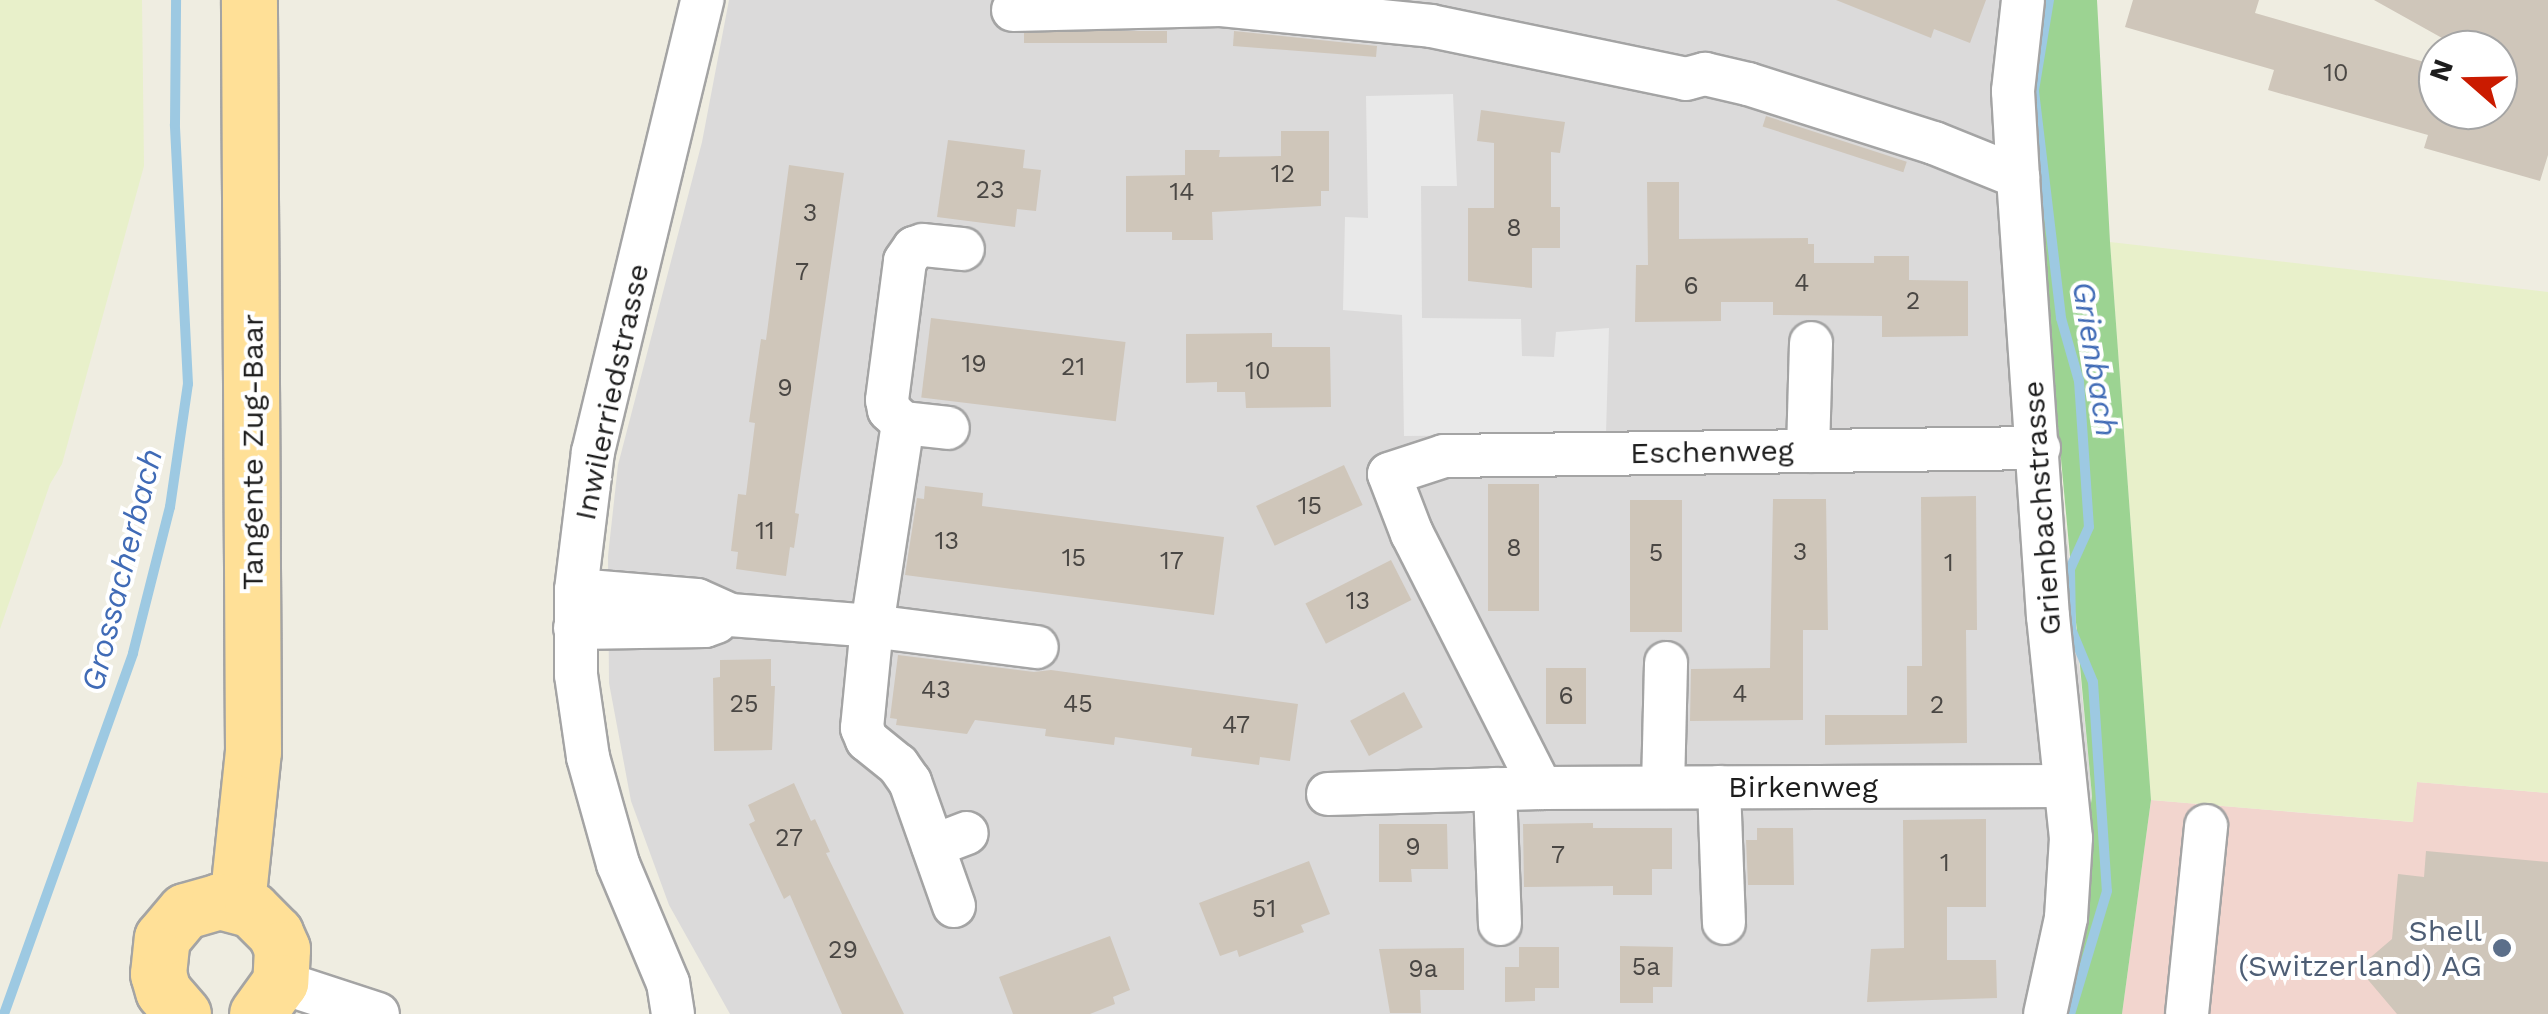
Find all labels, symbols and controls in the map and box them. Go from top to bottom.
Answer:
north arrow [2418,30,2518,130]
text: N [2422,55,2460,86]
house number: 10 [2323,58,2349,88]
house number: 12 [1271,159,1295,189]
house number: 23 [975,175,1005,205]
house number: 14 [1169,177,1195,207]
house number: 3 [803,198,817,228]
house number: 8 [1506,213,1522,243]
house number: 7 [795,257,809,287]
street label: Inwilerriedstrasse [567,260,657,524]
house number: 4 [1794,268,1810,298]
house number: 6 [1683,271,1699,301]
water label: Grienbach [2064,279,2126,439]
house number: 2 [1906,286,1920,316]
street label: Tangente Zug-Baar [235,314,271,590]
house number: 19 [961,349,987,379]
house number: 21 [1061,352,1085,382]
house number: 10 [1245,356,1271,386]
house number: 9 [777,373,793,403]
street label: Grienbachstrasse [2015,380,2069,636]
street label: Eschenweg [1630,433,1794,471]
water label: Grossacherbach [73,445,171,695]
house number: 15 [1298,491,1322,521]
house number: 11 [755,516,775,546]
house number: 13 [935,526,959,556]
house number: 8 [1506,533,1522,563]
house number: 3 [1793,537,1807,567]
house number: 5 [1649,538,1663,568]
house number: 15 [1062,543,1086,573]
house number: 17 [1160,546,1184,576]
house number: 1 [1944,548,1954,578]
house number: 13 [1346,586,1370,616]
house number: 43 [921,675,951,705]
house number: 4 [1732,679,1748,709]
house number: 6 [1558,681,1574,711]
house number: 25 [729,689,759,719]
house number: 45 [1063,689,1093,719]
house number: 2 [1930,690,1944,720]
house number: 47 [1222,710,1250,740]
street label: Birkenweg [1728,769,1878,805]
house number: 27 [775,823,803,853]
house number: 9 [1405,832,1421,862]
house number: 7 [1551,840,1565,870]
house number: 1 [1940,848,1950,878]
house number: 51 [1252,894,1276,924]
place label: Shell (Switzerland) AG [2237,913,2482,984]
house number: 29 [828,935,858,965]
marker: Shell (Switzerland) AG [2491,937,2513,959]
house number: 5a [1632,952,1660,982]
house number: 9a [1408,954,1438,984]

